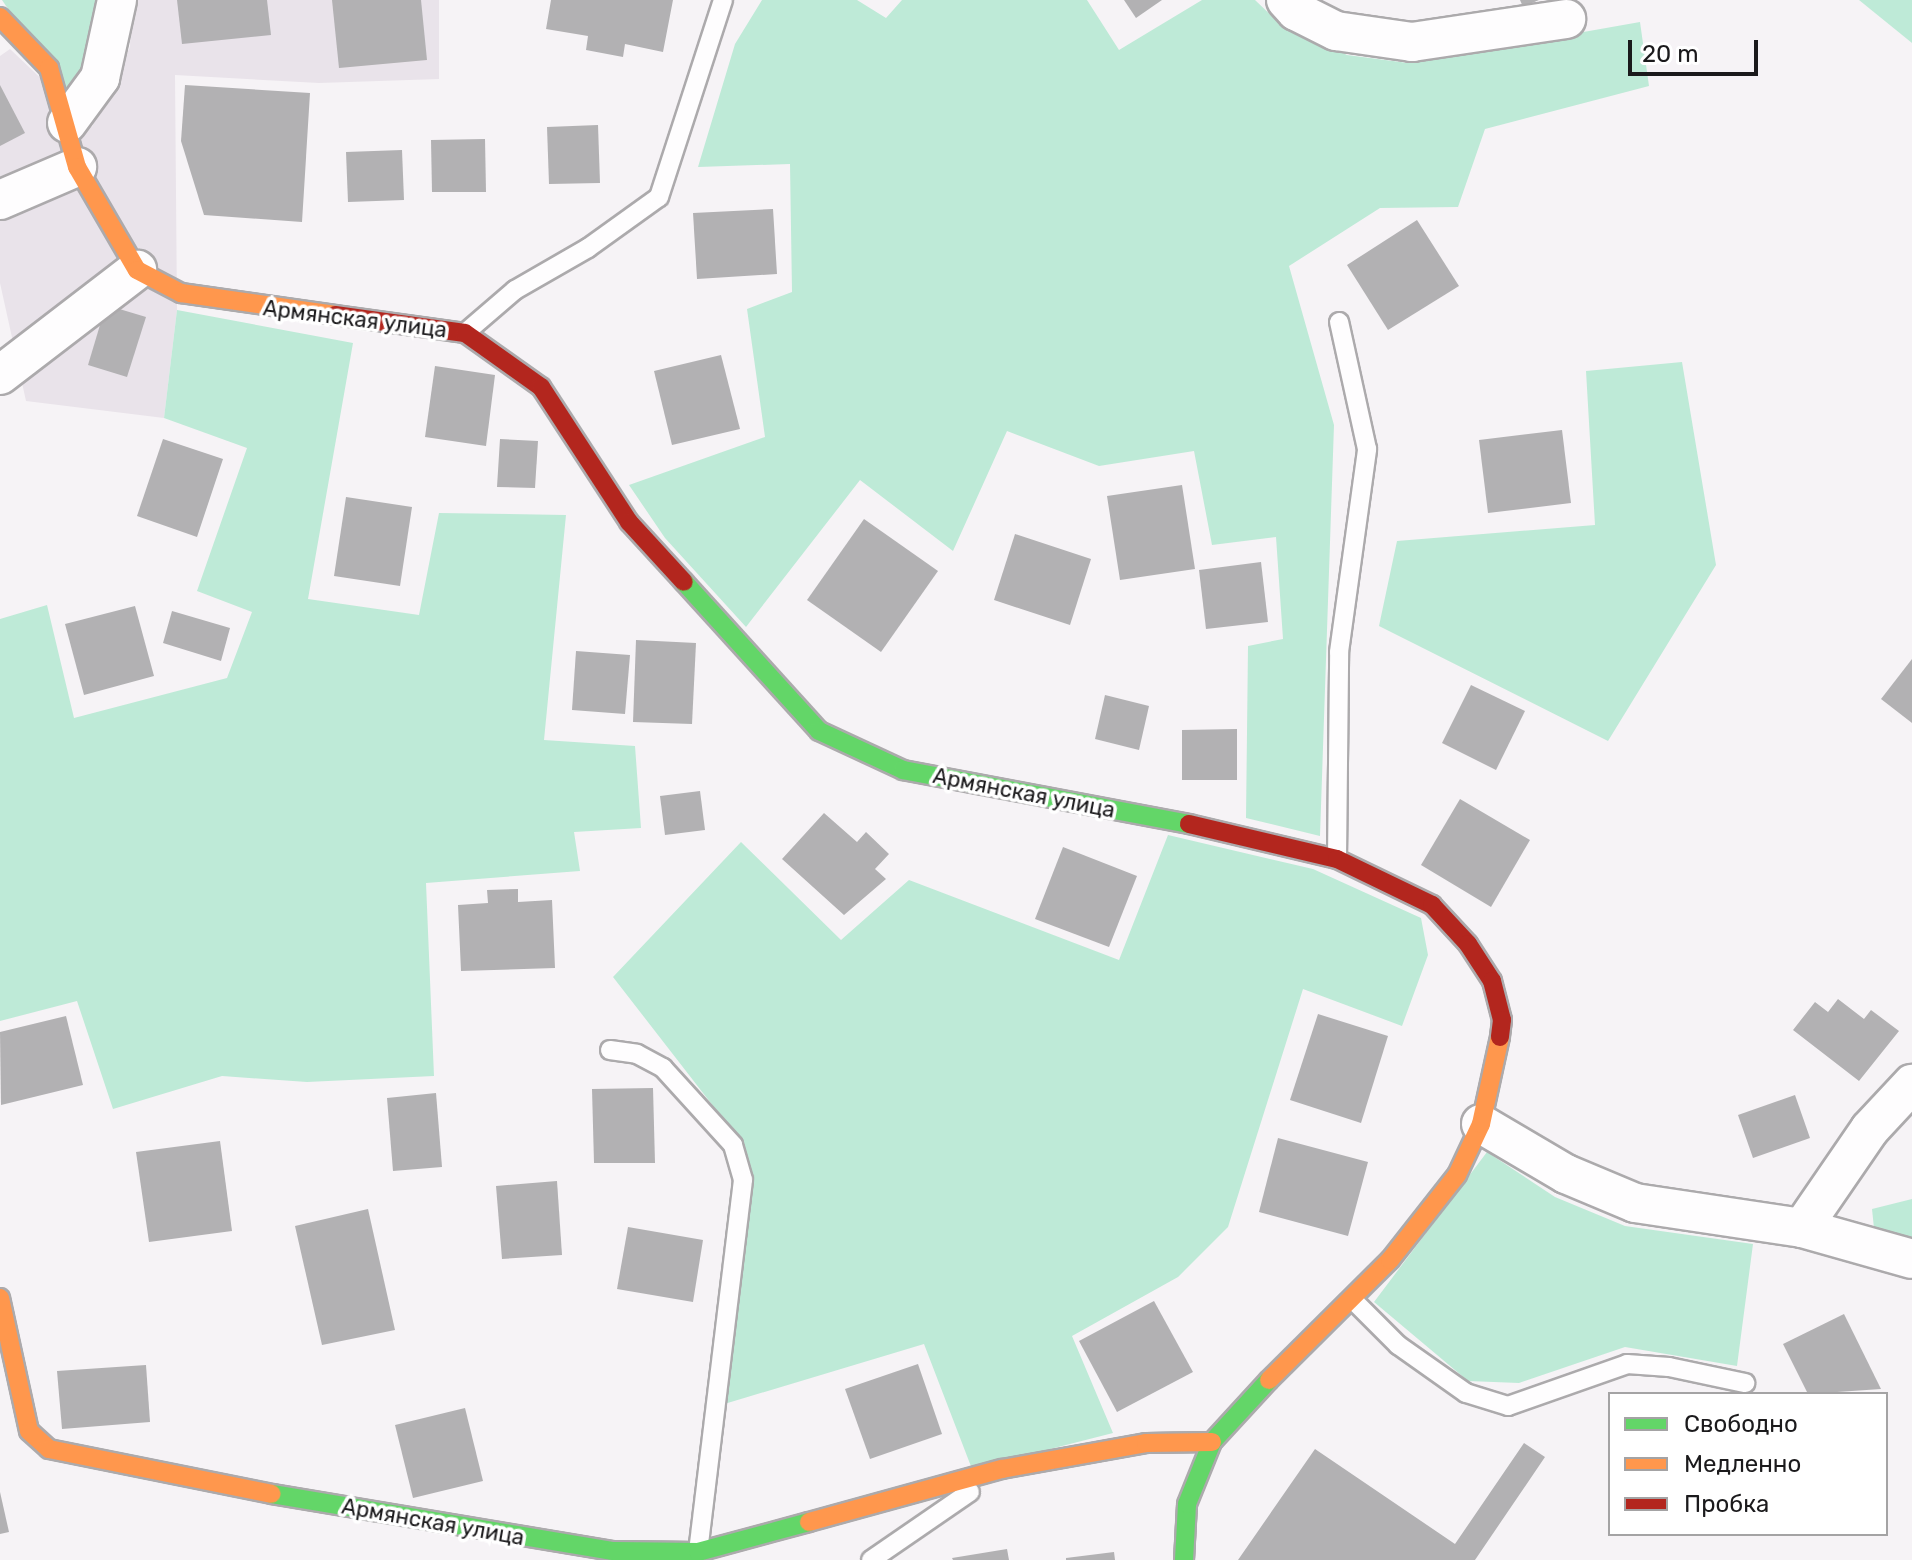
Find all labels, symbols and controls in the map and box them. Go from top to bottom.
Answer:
scale bar [1632,24,1762,74]
text: 20 m [1642,40,1699,68]
street label: Армянская улица [262,295,448,343]
street label: Армянская улица [931,762,1117,824]
legend [1608,1392,1888,1536]
text: Свободно [1684,1410,1798,1438]
text: Медленно [1684,1450,1801,1478]
text: Пробка [1684,1490,1769,1518]
street label: Армянская улица [340,1493,526,1551]

